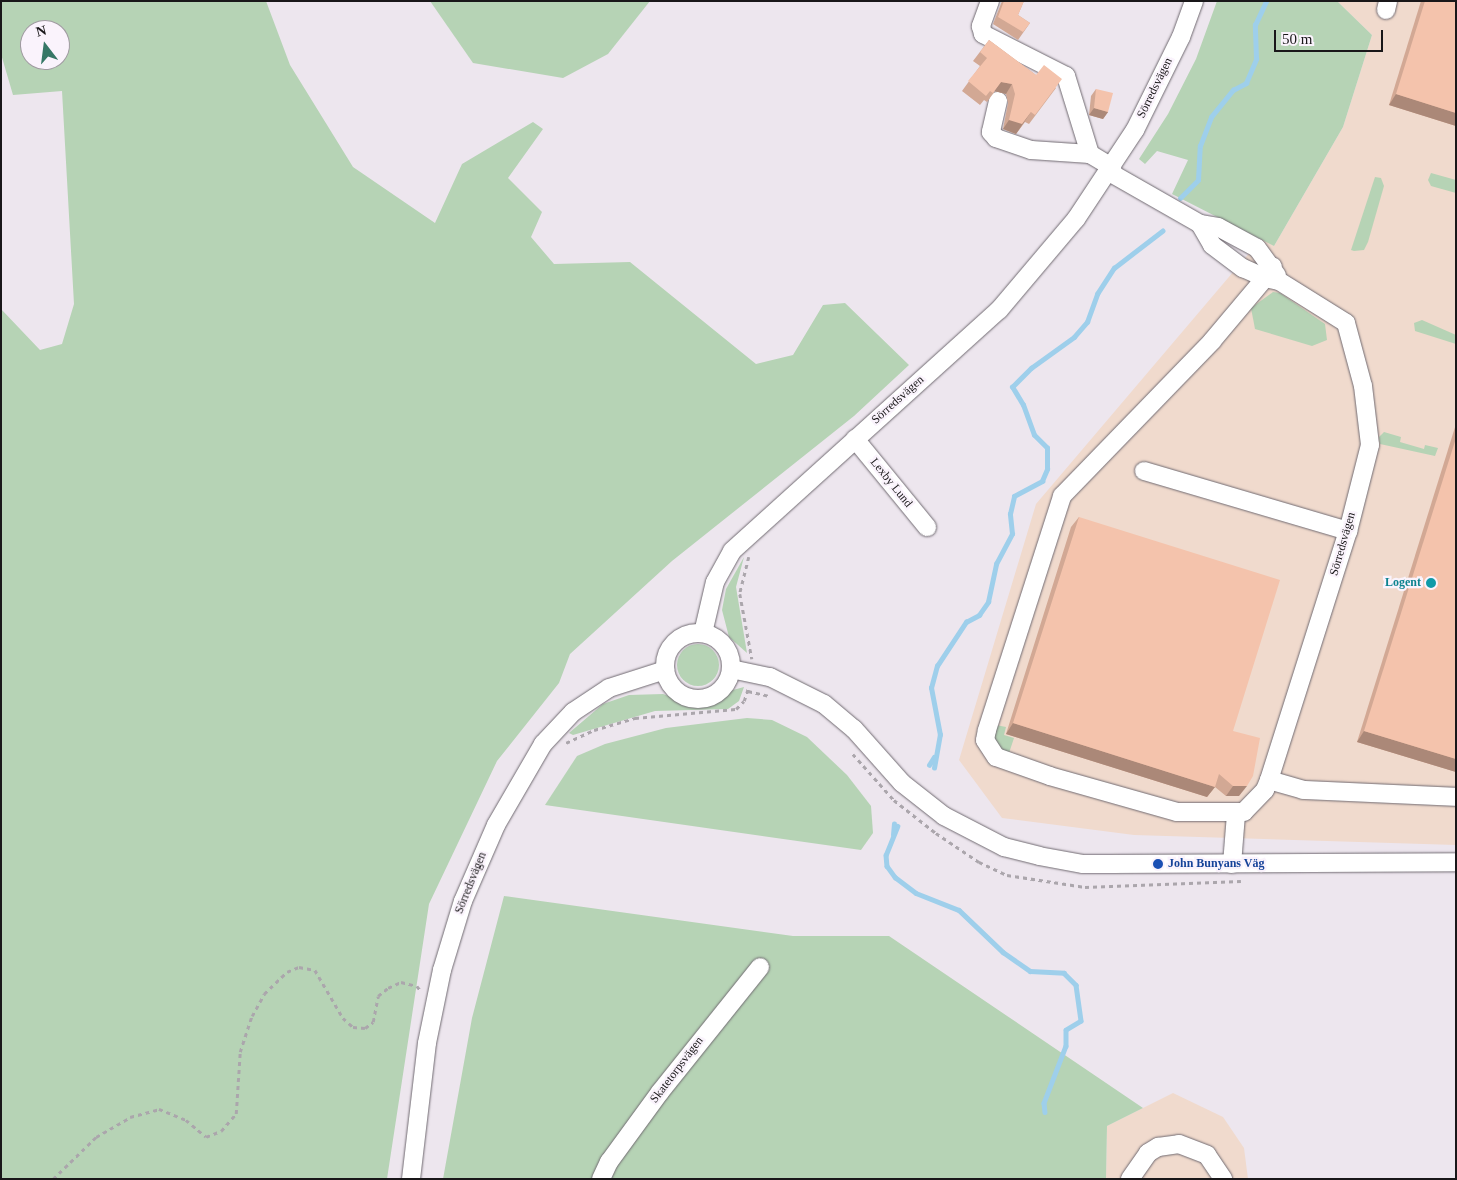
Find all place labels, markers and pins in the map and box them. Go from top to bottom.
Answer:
place label: Logent [1385,576,1421,590]
marker: Logent [1425,577,1437,589]
place label: John Bunyans Väg [1168,857,1265,871]
marker: John Bunyans Väg [1152,858,1164,870]

